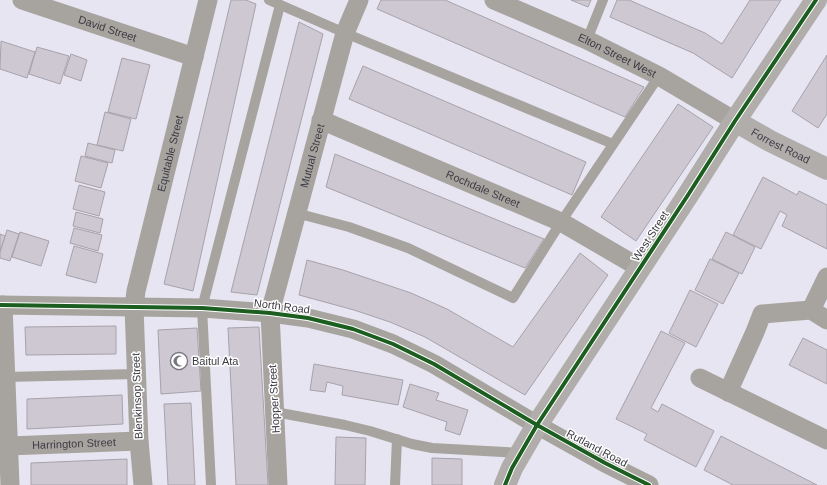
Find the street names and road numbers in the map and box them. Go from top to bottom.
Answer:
street label: David Street [77,13,138,44]
street label: Elton Street West [576,31,658,80]
street label: Equitable Street [155,114,185,193]
street label: Mutual Street [298,123,326,189]
street label: Forrest Road [749,126,812,166]
street label: Rochdale Street [444,168,522,210]
street label: West Street [629,209,671,263]
street label: North Road [253,297,311,315]
street label: Blenkinsop Street [129,353,145,439]
street label: Hopper Street [266,364,282,434]
street label: Rutland Road [564,427,630,469]
street label: Harrington Street [32,436,116,451]

